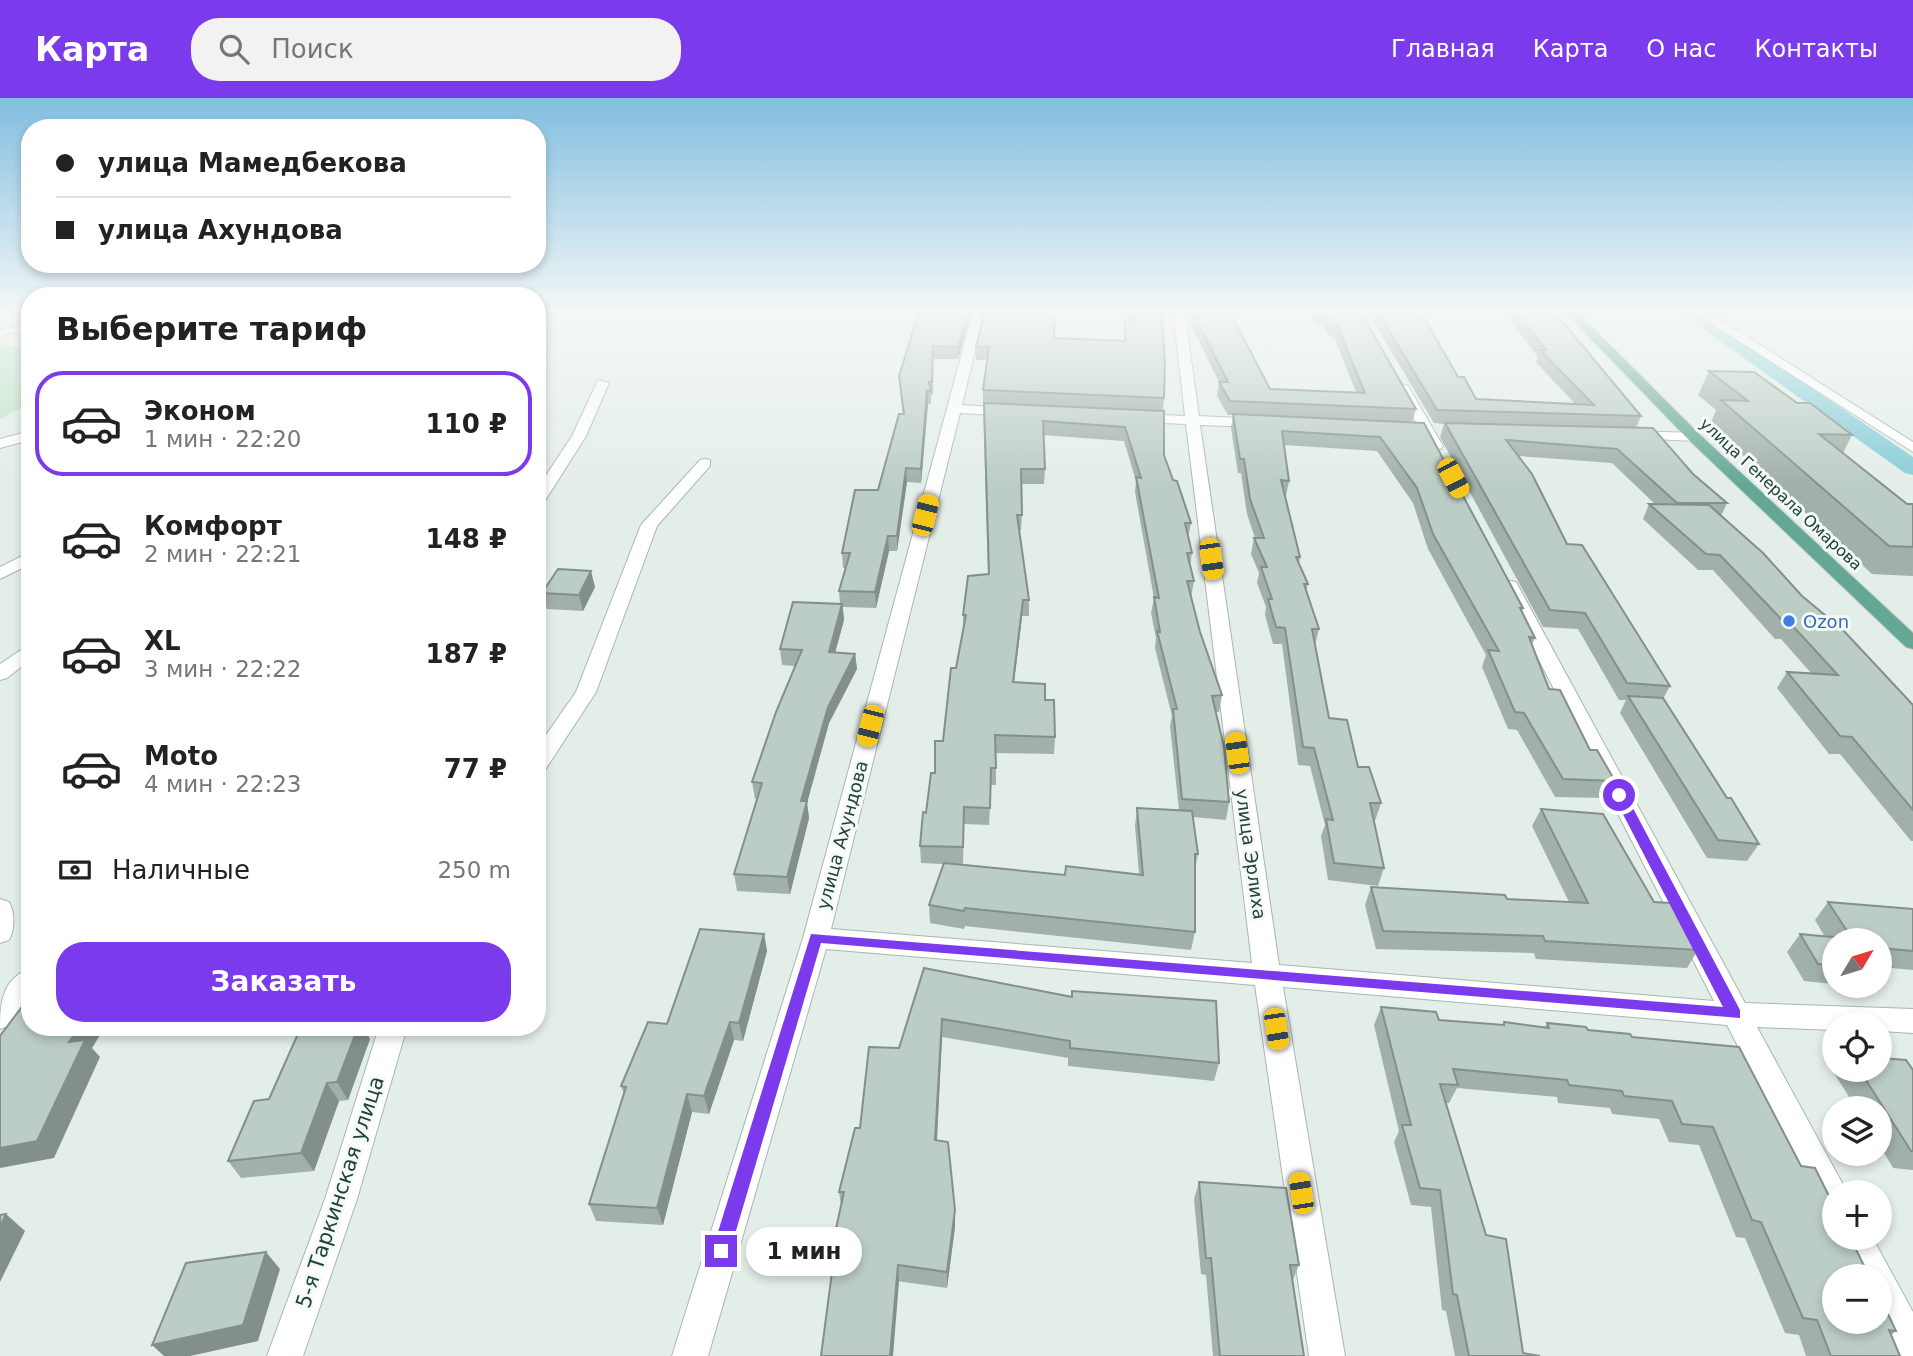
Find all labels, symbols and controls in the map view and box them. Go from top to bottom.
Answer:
search box [191,18,681,81]
text: Карта [35,30,149,69]
icon: search [215,30,253,68]
text: Поиск [271,34,354,64]
text: Главная [1391,35,1495,63]
text: Карта [1533,35,1608,63]
text: О нас [1646,35,1716,63]
text: Контакты [1754,35,1878,63]
text: улица Мамедбекова [98,148,407,178]
text: улица Ахундова [98,215,343,245]
text: Выберите тариф [56,310,367,348]
icon: car [60,392,123,455]
text: Эконом [144,396,256,426]
text: 110 ₽ [426,409,507,439]
street label: улица Генерала Омарова [1696,414,1866,574]
text: 1 мин · 22:20 [144,426,302,452]
car [1434,455,1473,501]
car [910,492,941,538]
icon: car [60,507,123,570]
text: Комфорт [144,511,282,541]
text: 148 ₽ [426,524,507,554]
car [1198,537,1225,581]
text: 2 мин · 22:21 [144,541,302,567]
place label: Ozon [1803,611,1849,632]
marker: Ozon [1781,613,1797,629]
icon: car [60,622,123,685]
text: XL [144,626,181,656]
text: 187 ₽ [426,639,507,669]
text: 3 мин · 22:22 [144,656,302,682]
car [855,703,886,749]
car [1224,731,1251,775]
icon: car [60,737,123,800]
text: Moto [144,741,218,771]
text: 77 ₽ [444,754,507,784]
street label: улица Ахундова [812,758,872,912]
text: 4 мин · 22:23 [144,771,302,797]
route start [1603,779,1635,811]
street label: улица Эрлиха [1231,787,1271,921]
icon: cash [56,851,94,889]
text: Наличные [112,855,250,885]
text: 250 m [437,857,511,883]
north arrow [1822,928,1892,998]
map controls [1822,928,1892,1334]
button: Заказать [56,942,511,1022]
car [1263,1007,1290,1051]
button: locate [1822,1012,1892,1082]
street label: 5-я Таркинская улица [291,1073,389,1311]
button: layers [1822,1096,1892,1166]
car [1288,1171,1315,1215]
button: + [1822,1180,1892,1250]
callout: 1 мин [746,1226,861,1276]
route end [705,1235,737,1267]
text: 1 мин [767,1238,841,1264]
button: − [1822,1264,1892,1334]

